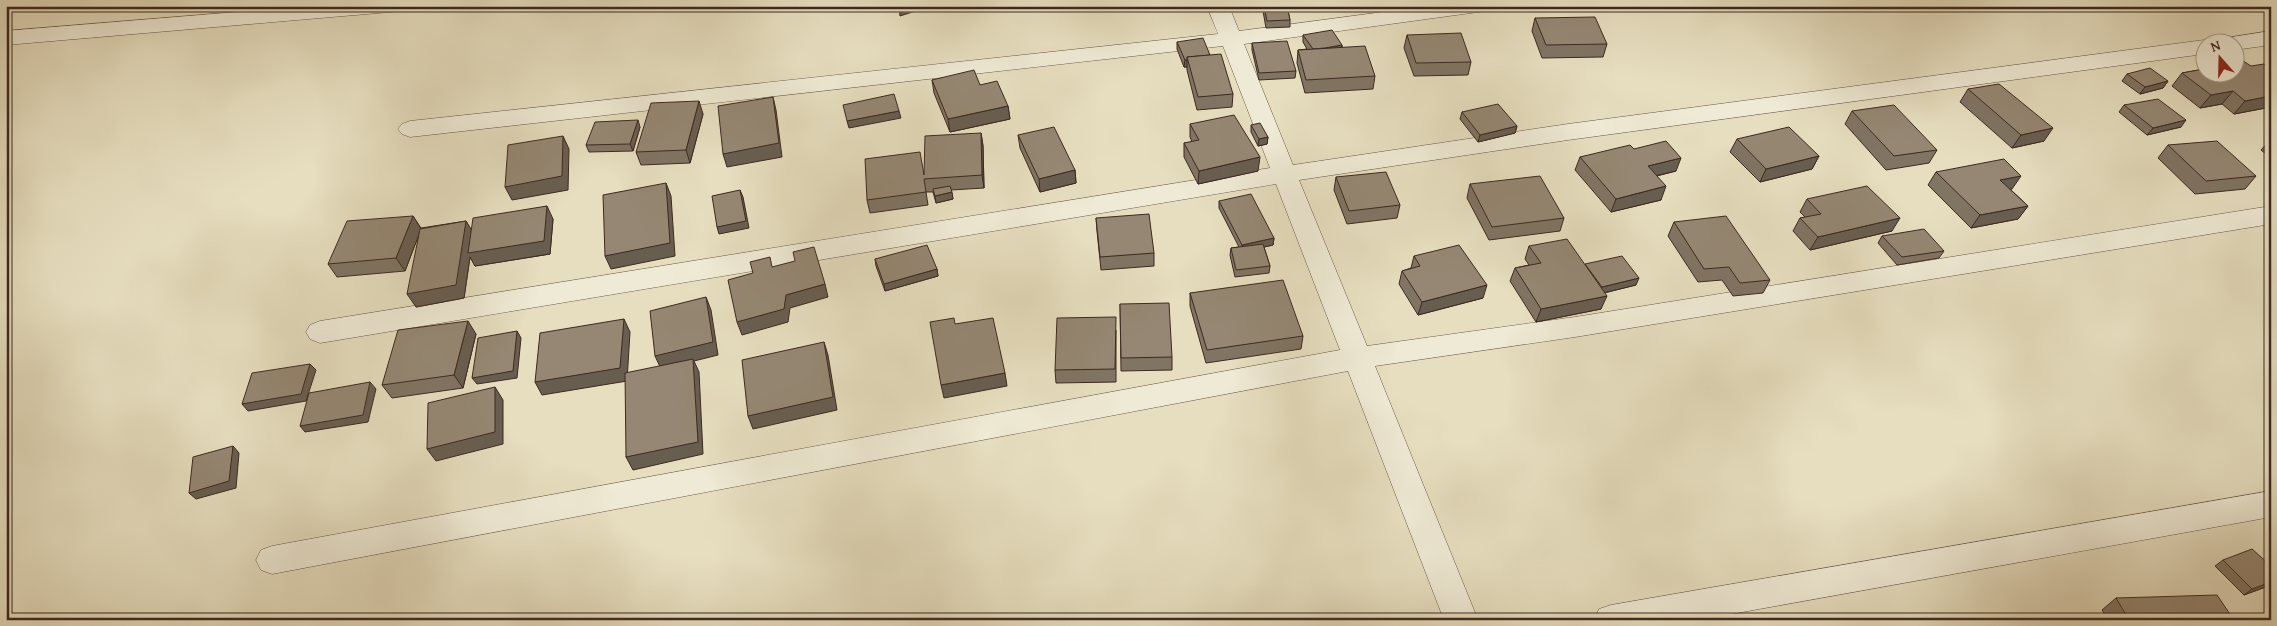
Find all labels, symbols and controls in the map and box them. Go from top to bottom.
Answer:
north arrow [2194,32,2244,82]
text: N [2208,35,2224,57]

